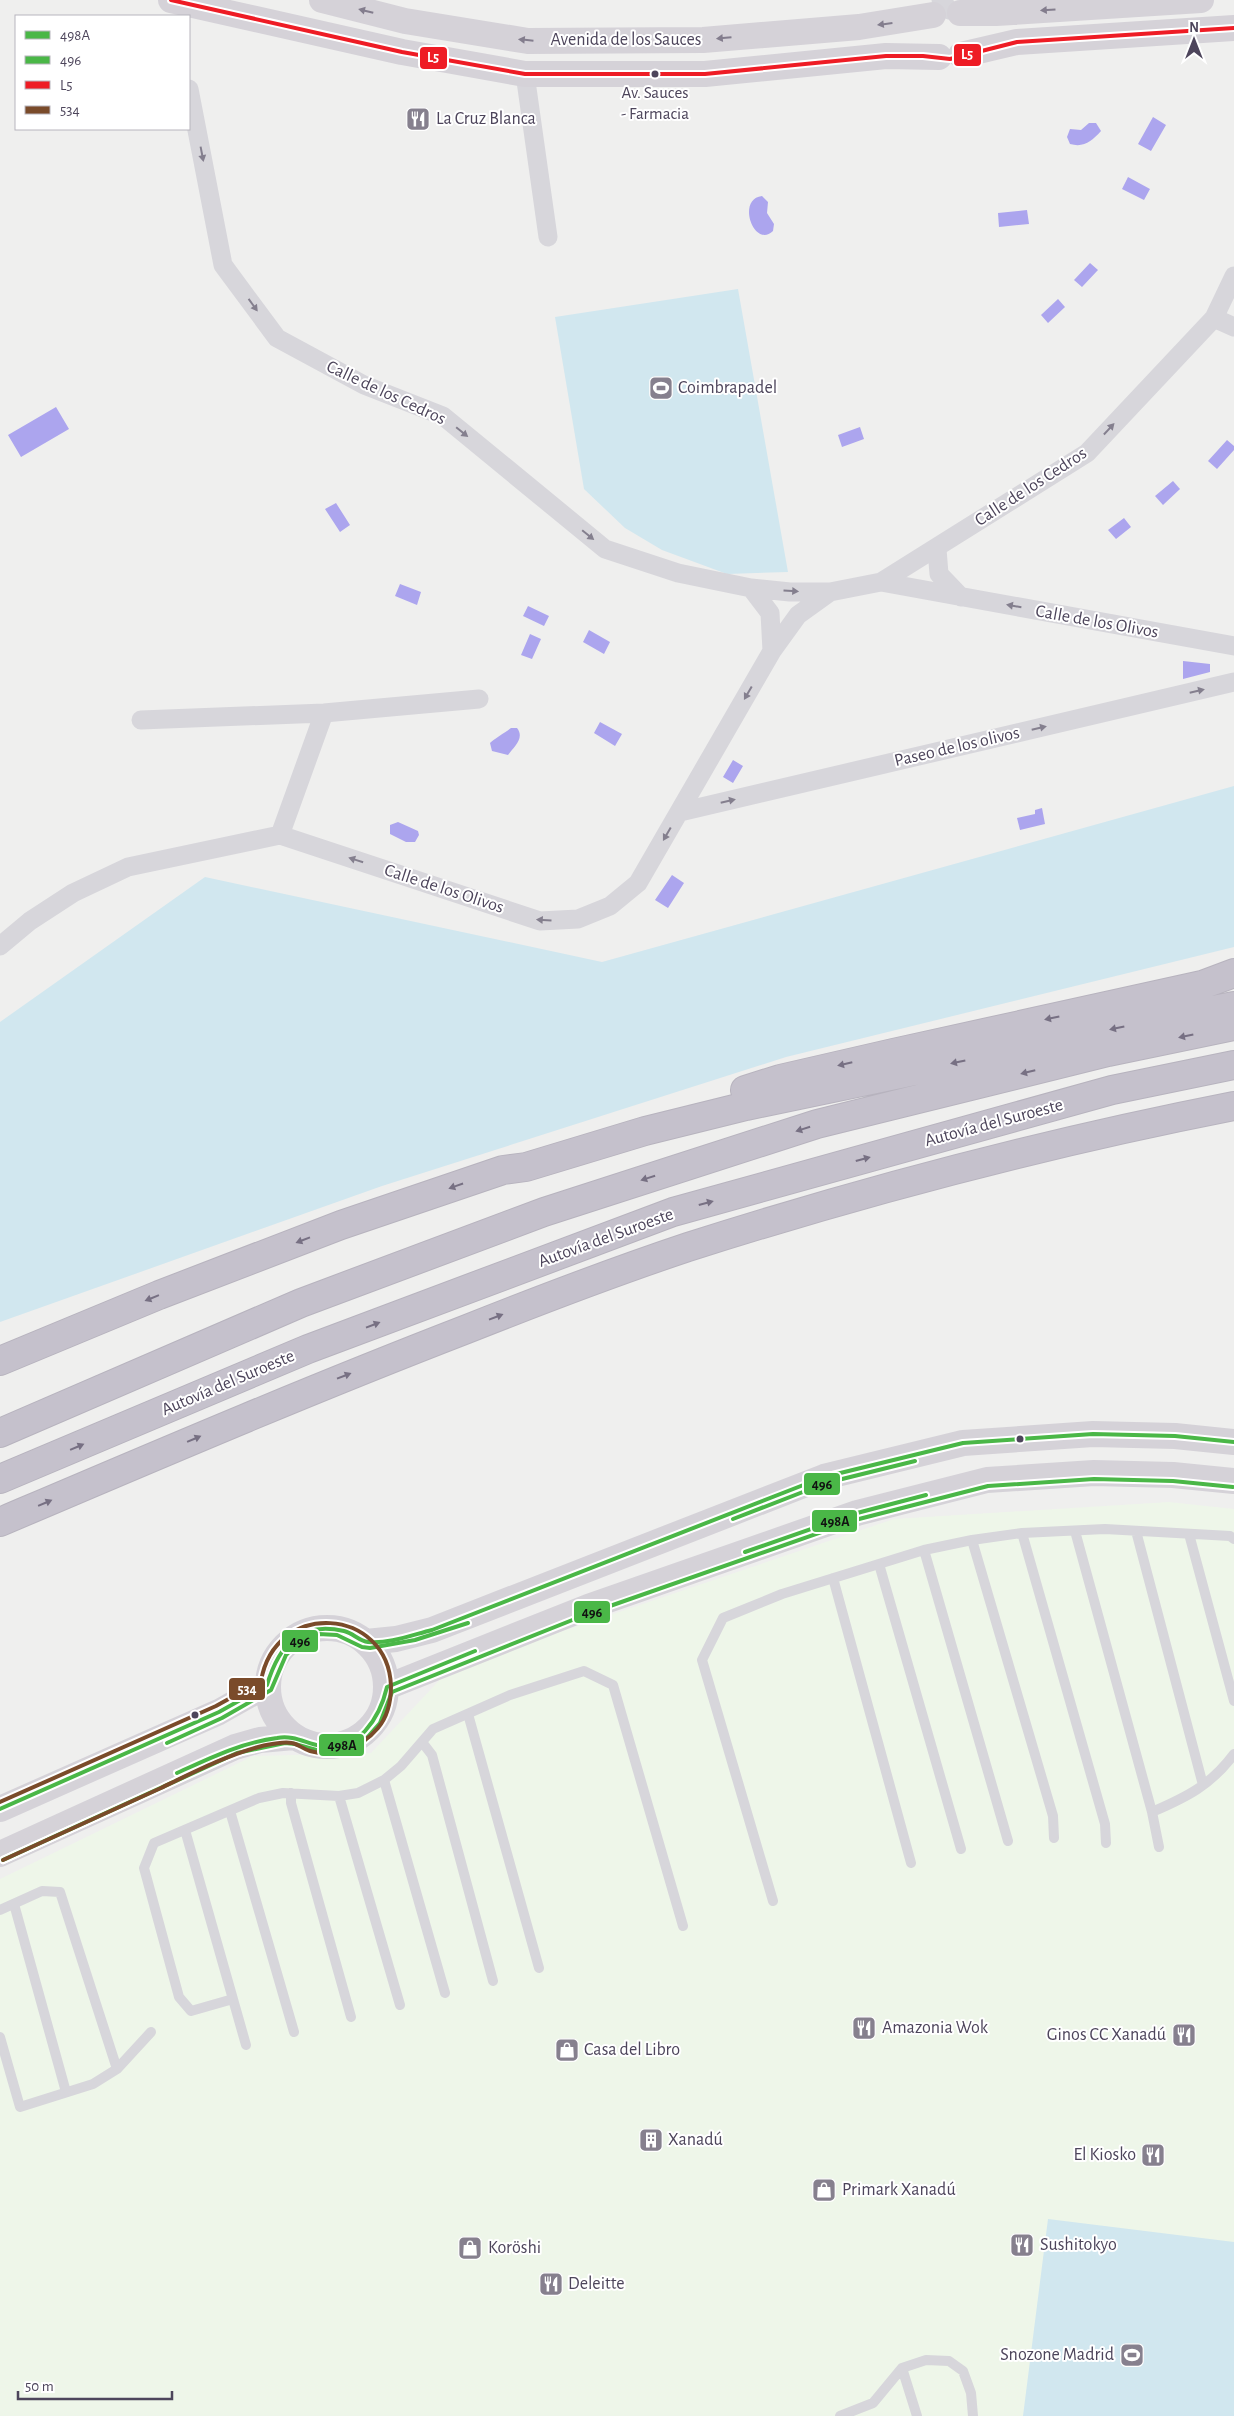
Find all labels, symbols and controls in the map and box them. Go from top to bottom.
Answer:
one-way arrow [1039,6,1055,14]
one-way arrow [359,7,374,15]
legend [15,15,190,130]
north arrow [1169,15,1219,65]
one-way arrow [877,20,893,28]
text: N [1189,21,1199,35]
text: 498A [60,28,90,43]
street label: Avenida de los Sauces [551,31,701,49]
one-way arrow [715,35,731,43]
one-way arrow [518,36,534,44]
line badge: L5 [953,43,982,67]
line badge: L5 [419,46,448,70]
text: L5 [961,48,973,62]
text: L5 [427,51,439,65]
text: 496 [60,53,81,68]
marker: Av. Sauces - Farmacia [650,69,660,79]
text: L5 [60,78,73,93]
place label: Av. Sauces - Farmacia [621,84,689,122]
text: 534 [60,103,80,118]
restaurant icon: La Cruz Blanca [405,106,431,132]
place label: La Cruz Blanca [436,110,536,128]
one-way arrow [198,147,206,163]
one-way arrow [248,298,258,312]
street label: Calle de los Cedros [324,358,448,428]
sports icon: Coimbrapadel [648,375,674,401]
place label: Coimbrapadel [678,379,777,397]
one-way arrow [1104,422,1115,435]
one-way arrow [456,427,469,438]
street label: Calle de los Cedros [972,444,1090,530]
one-way arrow [581,530,594,541]
one-way arrow [783,588,799,596]
one-way arrow [1005,602,1021,610]
street label: Calle de los Olivos [1034,602,1160,642]
one-way arrow [744,686,752,701]
one-way arrow [1190,687,1205,695]
street label: Paseo de los olivos [893,724,1021,770]
one-way arrow [1032,724,1047,732]
one-way arrow [720,797,735,805]
one-way arrow [663,828,672,841]
one-way arrow [348,856,363,863]
street label: Calle de los Olivos [382,861,506,917]
one-way arrow [535,915,551,923]
one-way arrow [1045,1014,1060,1022]
one-way arrow [1109,1025,1125,1033]
one-way arrow [1178,1032,1194,1040]
one-way arrow [950,1058,966,1066]
one-way arrow [838,1060,853,1068]
one-way arrow [1020,1068,1035,1076]
street label: Autovía del Suroeste [923,1096,1065,1150]
one-way arrow [795,1125,810,1133]
one-way arrow [855,1155,870,1163]
one-way arrow [640,1175,655,1183]
one-way arrow [449,1183,464,1190]
one-way arrow [699,1198,714,1206]
street label: Autovía del Suroeste [536,1205,676,1271]
one-way arrow [296,1236,310,1244]
one-way arrow [144,1295,159,1303]
one-way arrow [488,1313,503,1321]
one-way arrow [366,1321,381,1329]
street label: Autovía del Suroeste [159,1347,297,1419]
one-way arrow [337,1372,352,1380]
unlabelled marker [1015,1434,1025,1444]
one-way arrow [187,1435,201,1443]
one-way arrow [70,1442,84,1450]
line badge: 496 [803,1472,841,1496]
text: 496 [812,1478,833,1492]
one-way arrow [38,1499,53,1507]
line badge: 498A [811,1509,858,1533]
text: 498A [820,1515,850,1529]
line badge: 496 [573,1600,611,1624]
text: 496 [582,1606,603,1620]
line badge: 496 [281,1629,319,1653]
text: 496 [290,1635,311,1649]
line badge: 534 [228,1677,266,1701]
text: 534 [237,1683,257,1697]
unlabelled marker [190,1710,200,1720]
line badge: 498A [318,1733,365,1757]
text: 498A [327,1739,357,1753]
restaurant icon: Amazonia Wok [851,2015,877,2041]
place label: Amazonia Wok [882,2019,989,2037]
restaurant icon: Ginos CC Xanadú [1171,2022,1197,2048]
place label: Ginos CC Xanadú [1047,2026,1166,2044]
shop icon: Casa del Libro [554,2037,580,2063]
place label: Casa del Libro [584,2041,680,2059]
building icon: Xanadú [638,2127,664,2153]
place label: Xanadú [668,2131,723,2149]
restaurant icon: El Kiosko [1140,2142,1166,2168]
place label: El Kiosko [1073,2146,1136,2164]
shop icon: Primark Xanadú [811,2177,837,2203]
place label: Primark Xanadú [842,2181,956,2199]
restaurant icon: Sushitokyo [1009,2232,1035,2258]
shop icon: Koröshi [457,2235,483,2261]
place label: Sushitokyo [1040,2236,1117,2254]
place label: Koröshi [488,2239,541,2257]
restaurant icon: Deleitte [538,2271,564,2297]
place label: Deleitte [568,2275,625,2293]
sports icon: Snozone Madrid [1119,2342,1145,2368]
place label: Snozone Madrid [1000,2346,1114,2364]
scale bar [18,2368,171,2400]
text: 50 m [25,2379,54,2394]

